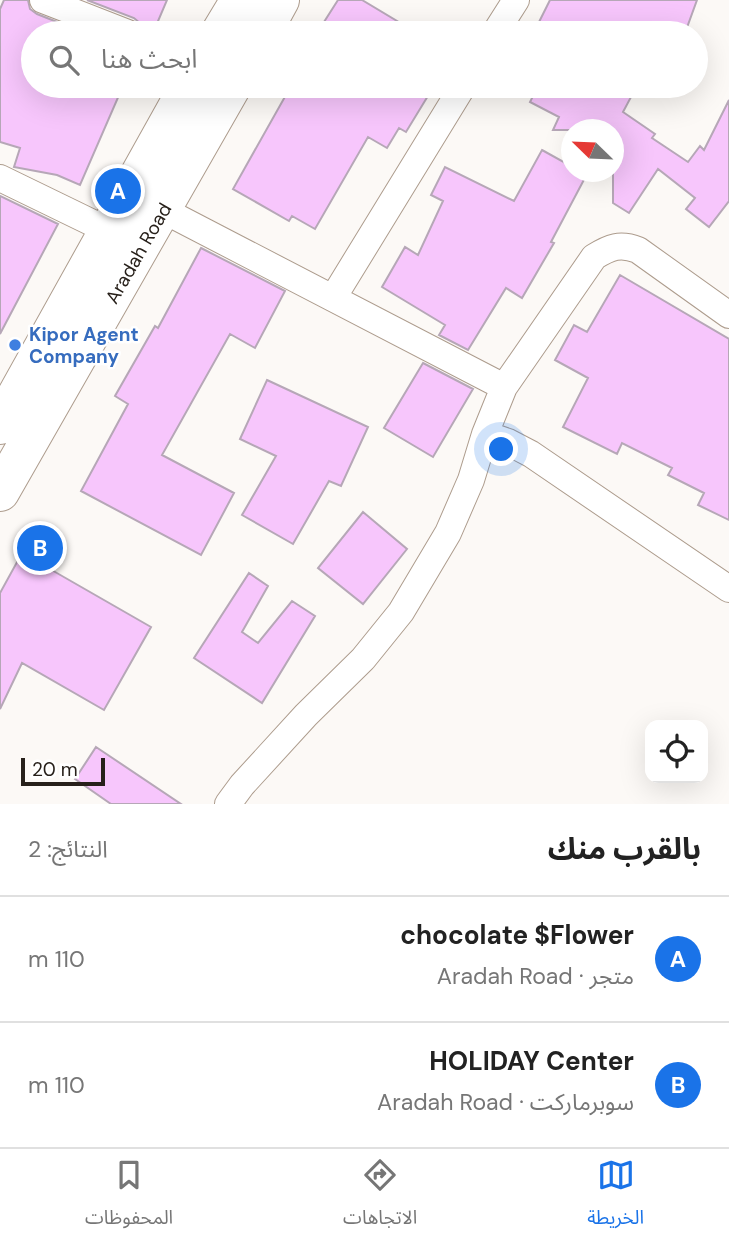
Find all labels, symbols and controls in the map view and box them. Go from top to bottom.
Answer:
search box [21,21,708,98]
icon: search [45,41,83,79]
text: ابحث هنا [101,42,198,76]
north arrow [561,119,624,182]
pin: A [95,165,141,217]
street label: Aradah Road [99,198,177,308]
place label: Kipor Agent Company [29,322,139,369]
marker: Kipor Agent Company [7,337,23,353]
your location [484,432,518,466]
pin: B [17,522,63,574]
map controls [645,720,708,783]
button: locate [645,720,708,783]
scale bar [21,755,105,787]
text: 20 m [32,757,78,782]
text: بالقرب منك [548,829,701,868]
text: النتائج: 2 [28,834,108,864]
text: chocolate $Flower [400,918,634,952]
text: 110 m [28,944,85,974]
text: A [670,944,686,974]
text: متجر · Aradah Road [437,961,634,991]
text: HOLIDAY Center [429,1044,634,1078]
text: 110 m [28,1070,85,1100]
text: B [671,1070,685,1100]
text: سوبرماركت · Aradah Road [377,1087,634,1117]
tab: المحفوظات [85,1156,173,1238]
tab: الاتجاهات [343,1156,417,1238]
tab: الخريطة [587,1156,644,1238]

